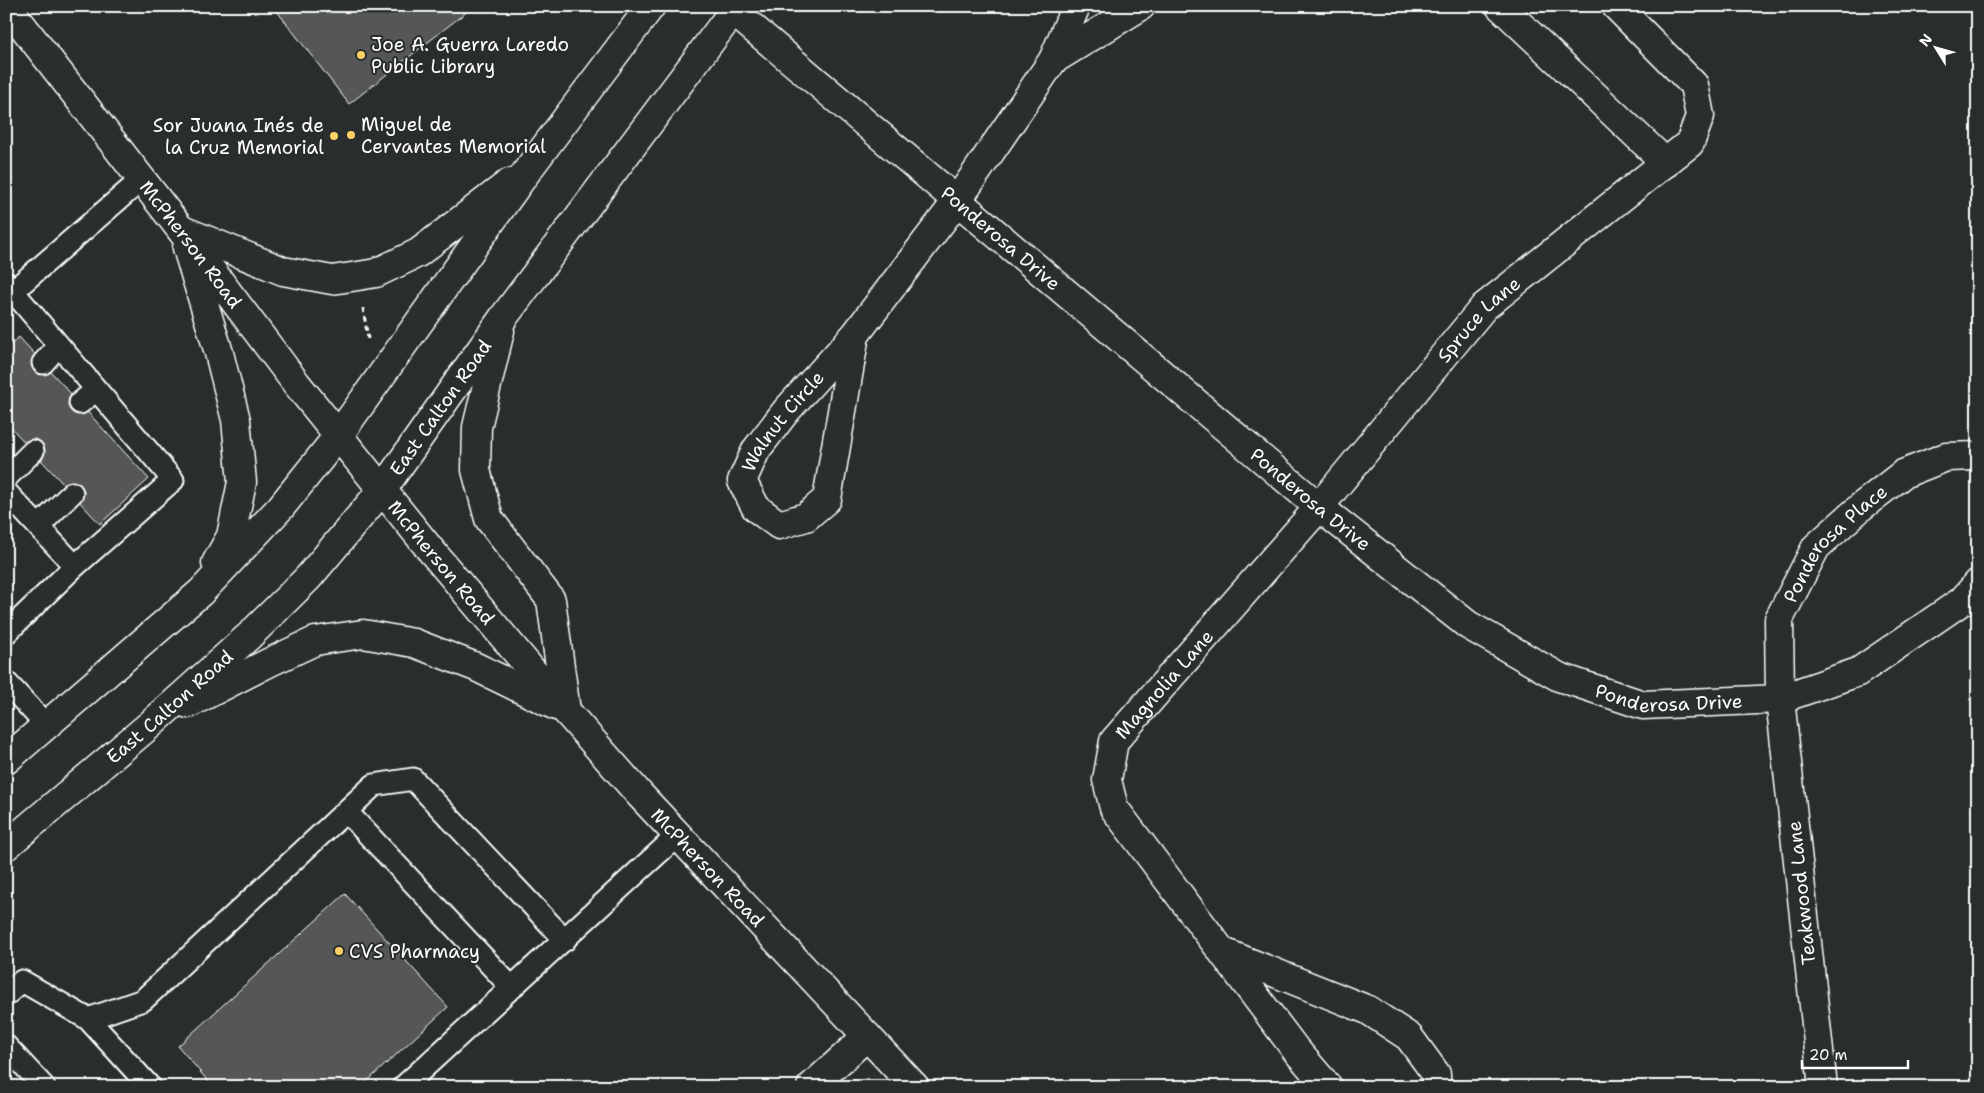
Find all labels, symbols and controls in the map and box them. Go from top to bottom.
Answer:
north arrow [1912,22,1962,72]
text: N [1915,30,1936,50]
place label: Joe A. Guerra Laredo Public Library [371,32,569,79]
marker: Joe A. Guerra Laredo Public Library [355,49,367,61]
place label: Miguel de Cervantes Memorial [361,112,546,159]
place label: Sor Juana Inés de la Cruz Memorial [153,113,324,160]
marker: Miguel de Cervantes Memorial [345,129,357,141]
marker: Sor Juana Inés de la Cruz Memorial [328,130,340,142]
street label: McPherson Road [134,175,247,314]
street label: Ponderosa Drive [936,181,1066,296]
street label: Spruce Lane [1431,271,1526,368]
street label: East Calton Road [384,335,497,481]
street label: Walnut Circle [736,365,830,476]
street label: Ponderosa Drive [1245,442,1376,556]
street label: Ponderosa Place [1778,479,1893,607]
street label: McPherson Road [382,495,500,630]
street label: Magnolia Lane [1110,624,1219,744]
street label: East Calton Road [101,644,238,769]
street label: Ponderosa Drive [1592,678,1743,718]
street label: McPherson Road [645,803,770,932]
street label: Teakwood Lane [1782,820,1821,966]
place label: CVS Pharmacy [349,939,480,964]
marker: CVS Pharmacy [333,945,345,957]
scale bar [1802,1038,1908,1070]
text: 20 m [1809,1045,1848,1065]

